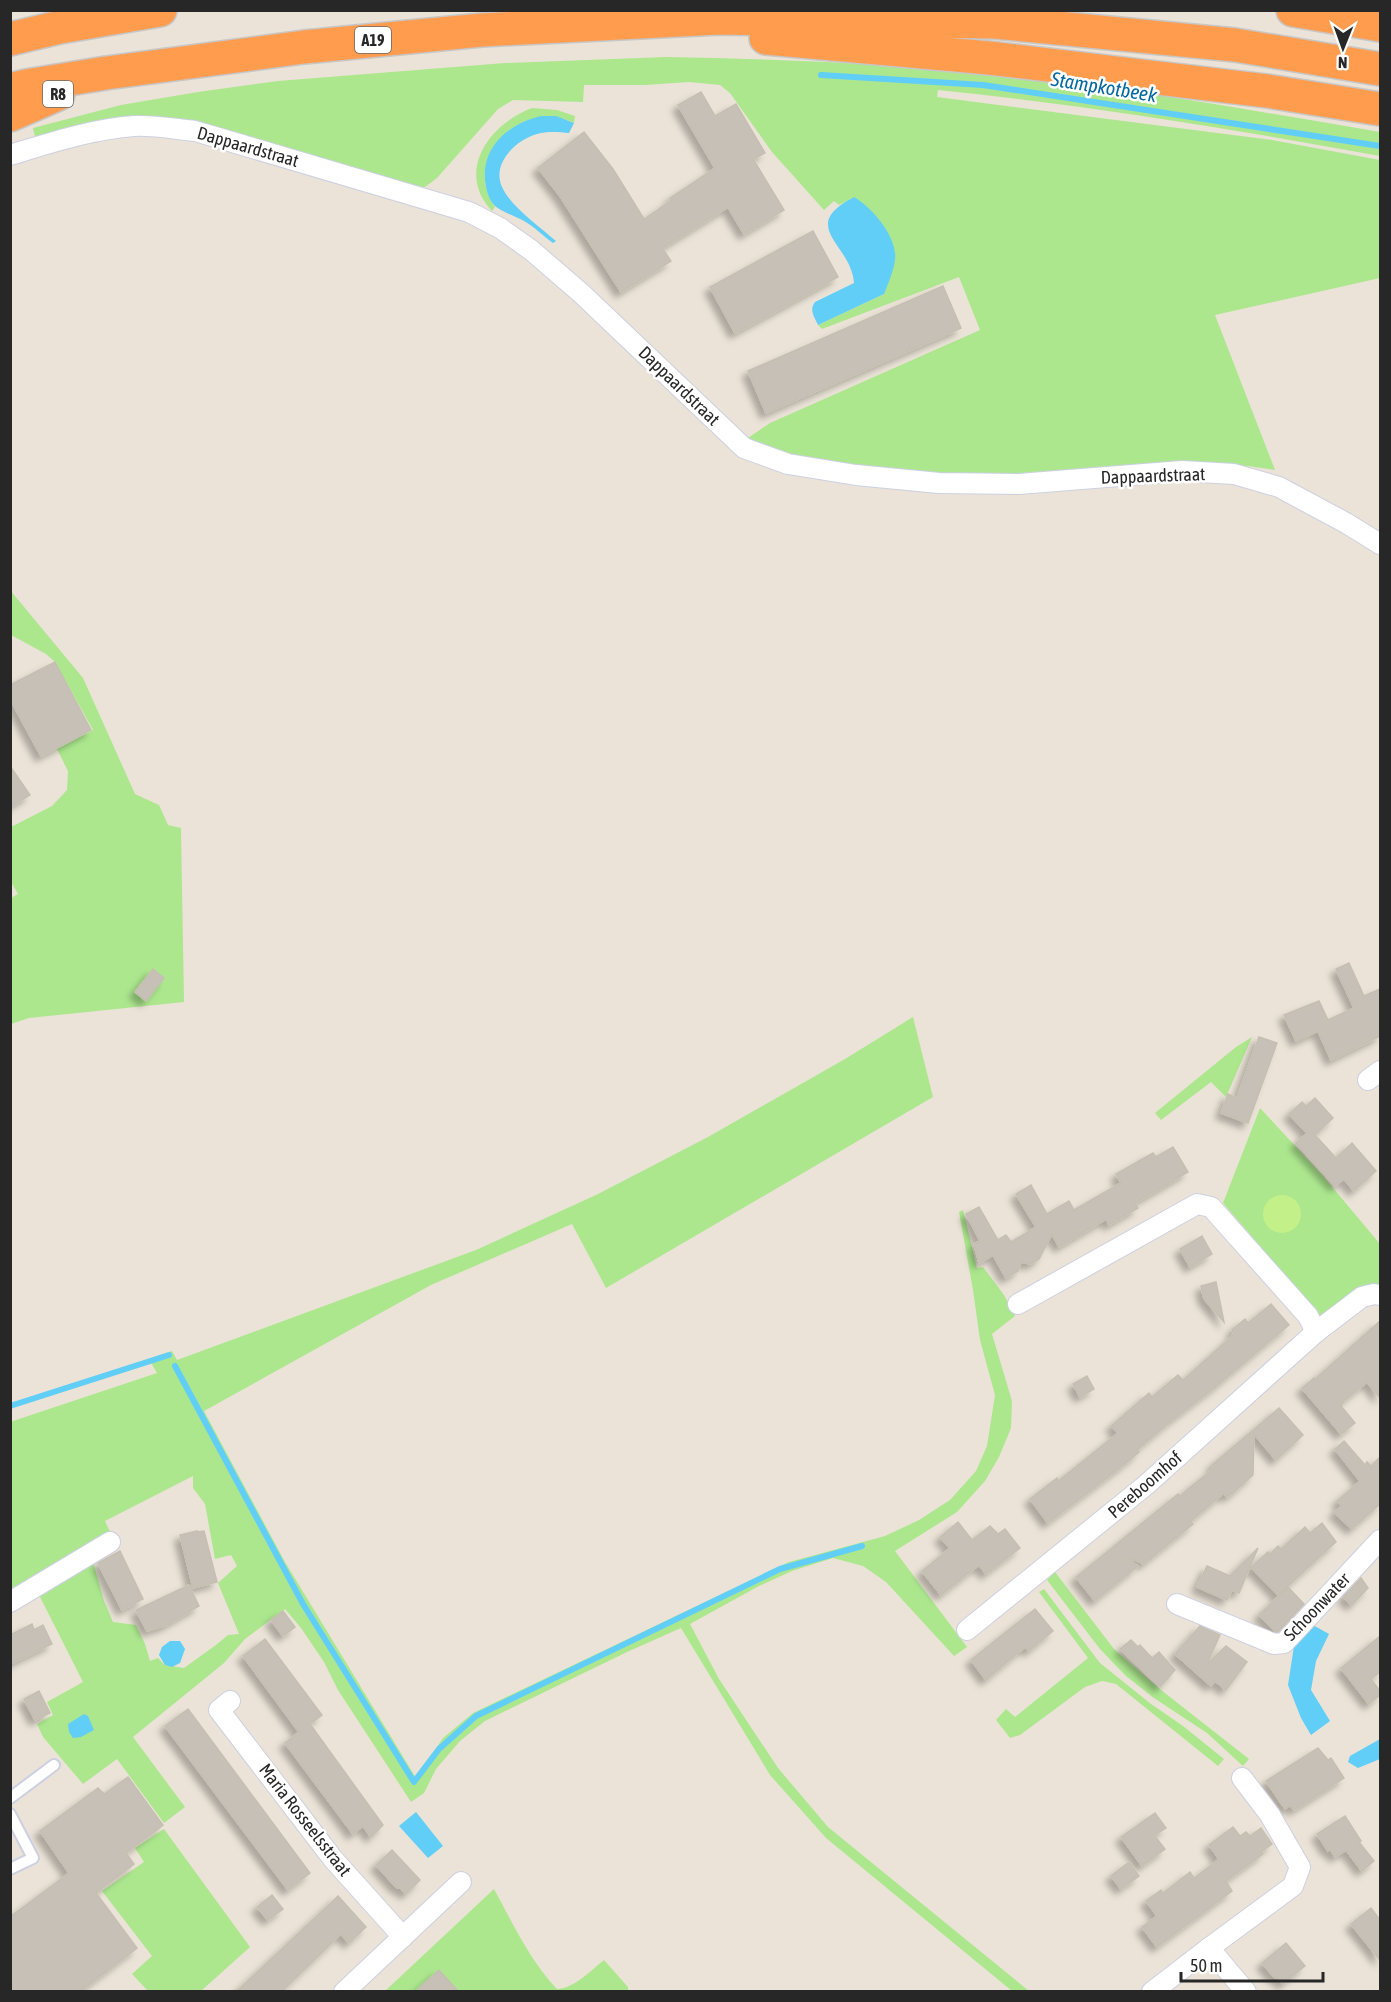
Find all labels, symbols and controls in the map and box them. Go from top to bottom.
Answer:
north arrow [1313,18,1373,78]
road number: A19 [355,27,391,53]
text: N [1338,54,1348,72]
water label: Stampkotbeek [1049,67,1159,106]
road number: R8 [43,81,73,107]
street label: Dappaardstraat [195,122,301,171]
street label: Dappaardstraat [634,342,724,429]
street label: Dappaardstraat [1100,463,1206,488]
street label: Pereboomhof [1103,1447,1186,1522]
street label: Schoonwater [1279,1568,1355,1645]
street label: Maria Rosseelsstraat [255,1759,356,1880]
scale bar [1181,1945,1324,1983]
text: 50 m [1190,1955,1222,1976]

